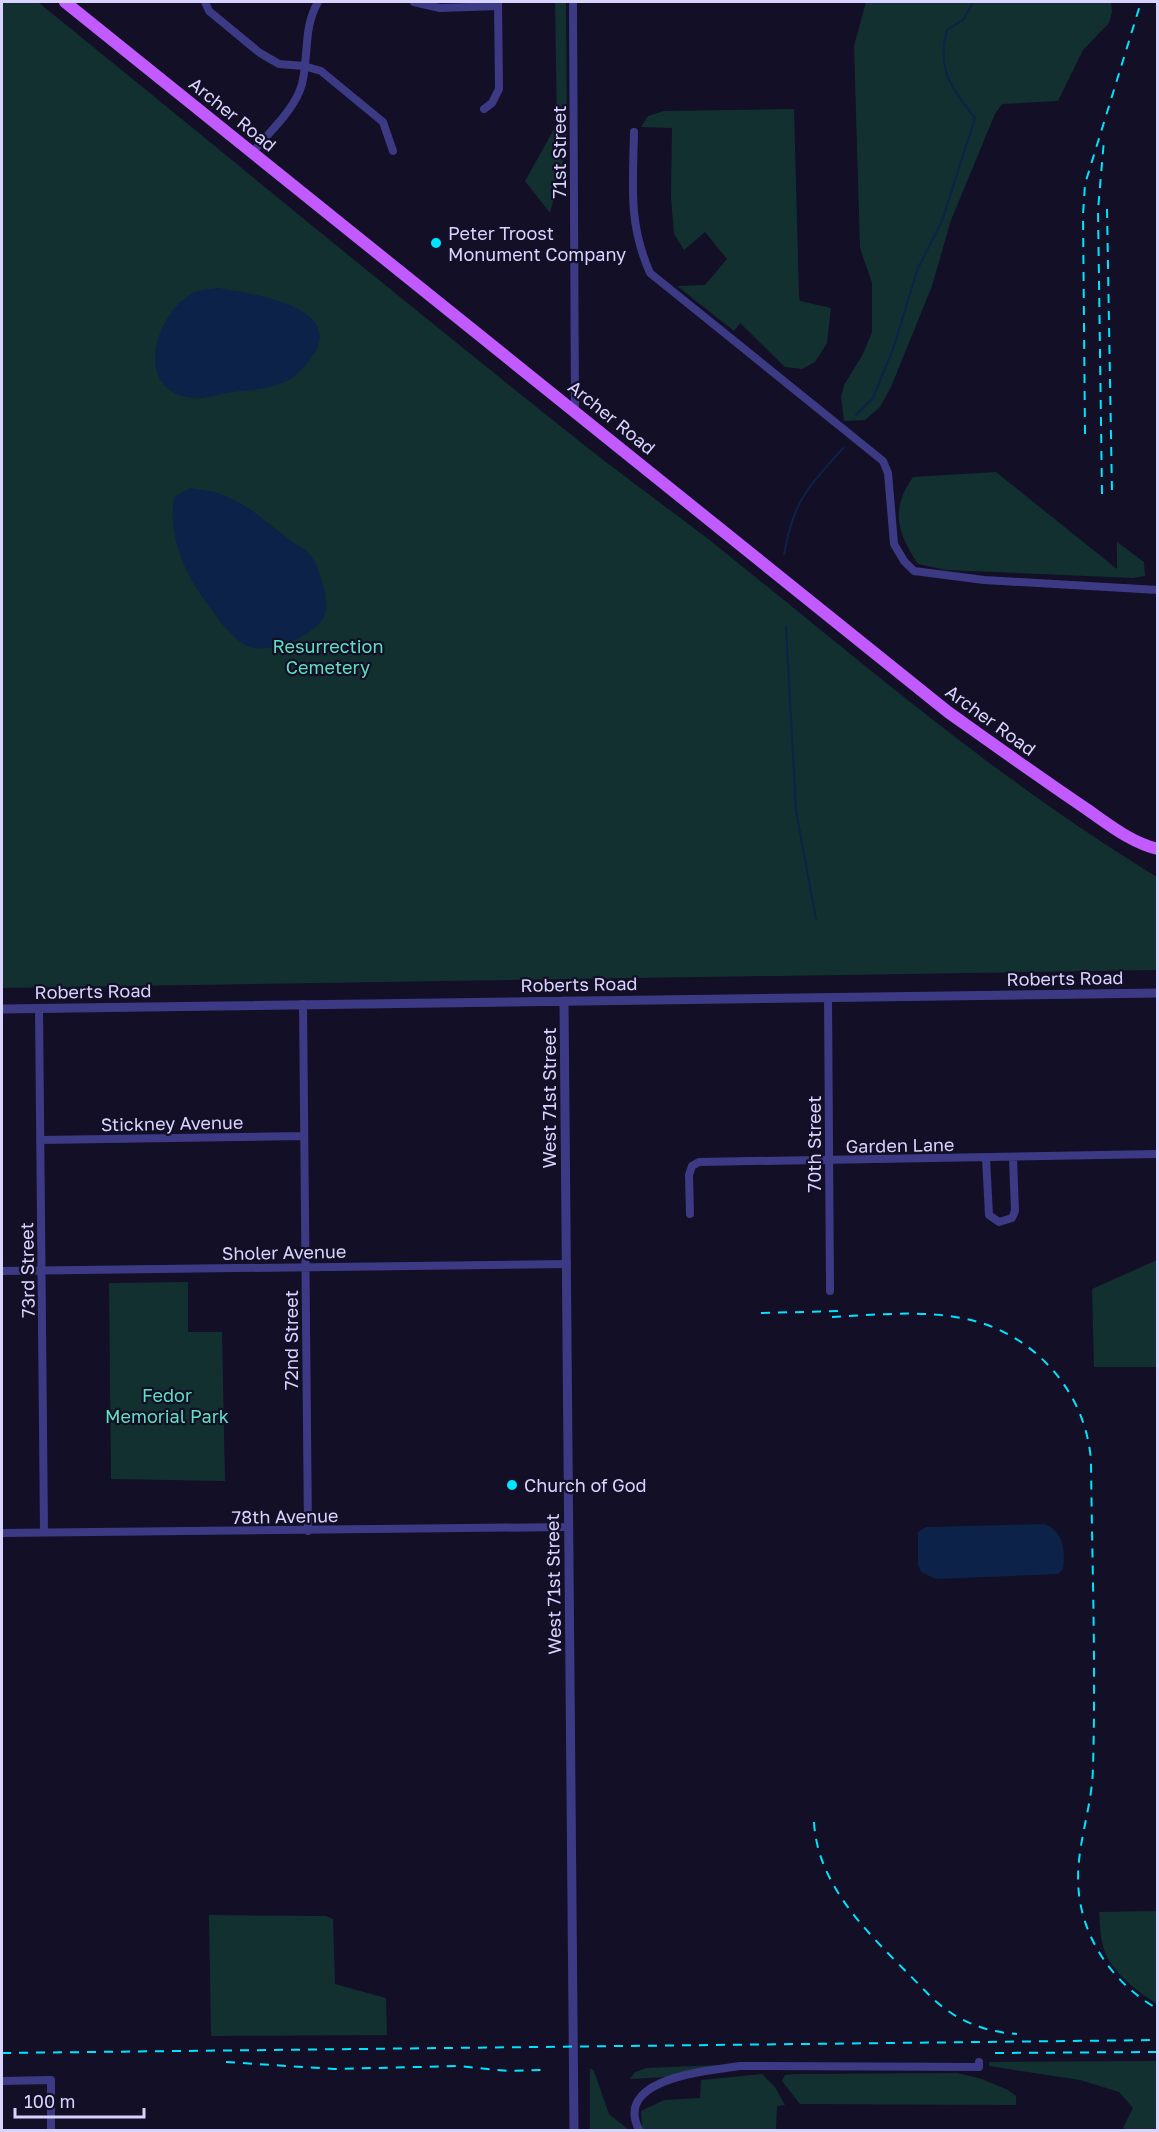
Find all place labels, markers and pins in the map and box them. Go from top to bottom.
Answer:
place label: Peter Troost Monument Company [448,222,626,265]
marker: Peter Troost Monument Company [429,236,443,250]
place label: Church of God [524,1474,647,1496]
marker: Church of God [505,1478,519,1492]

